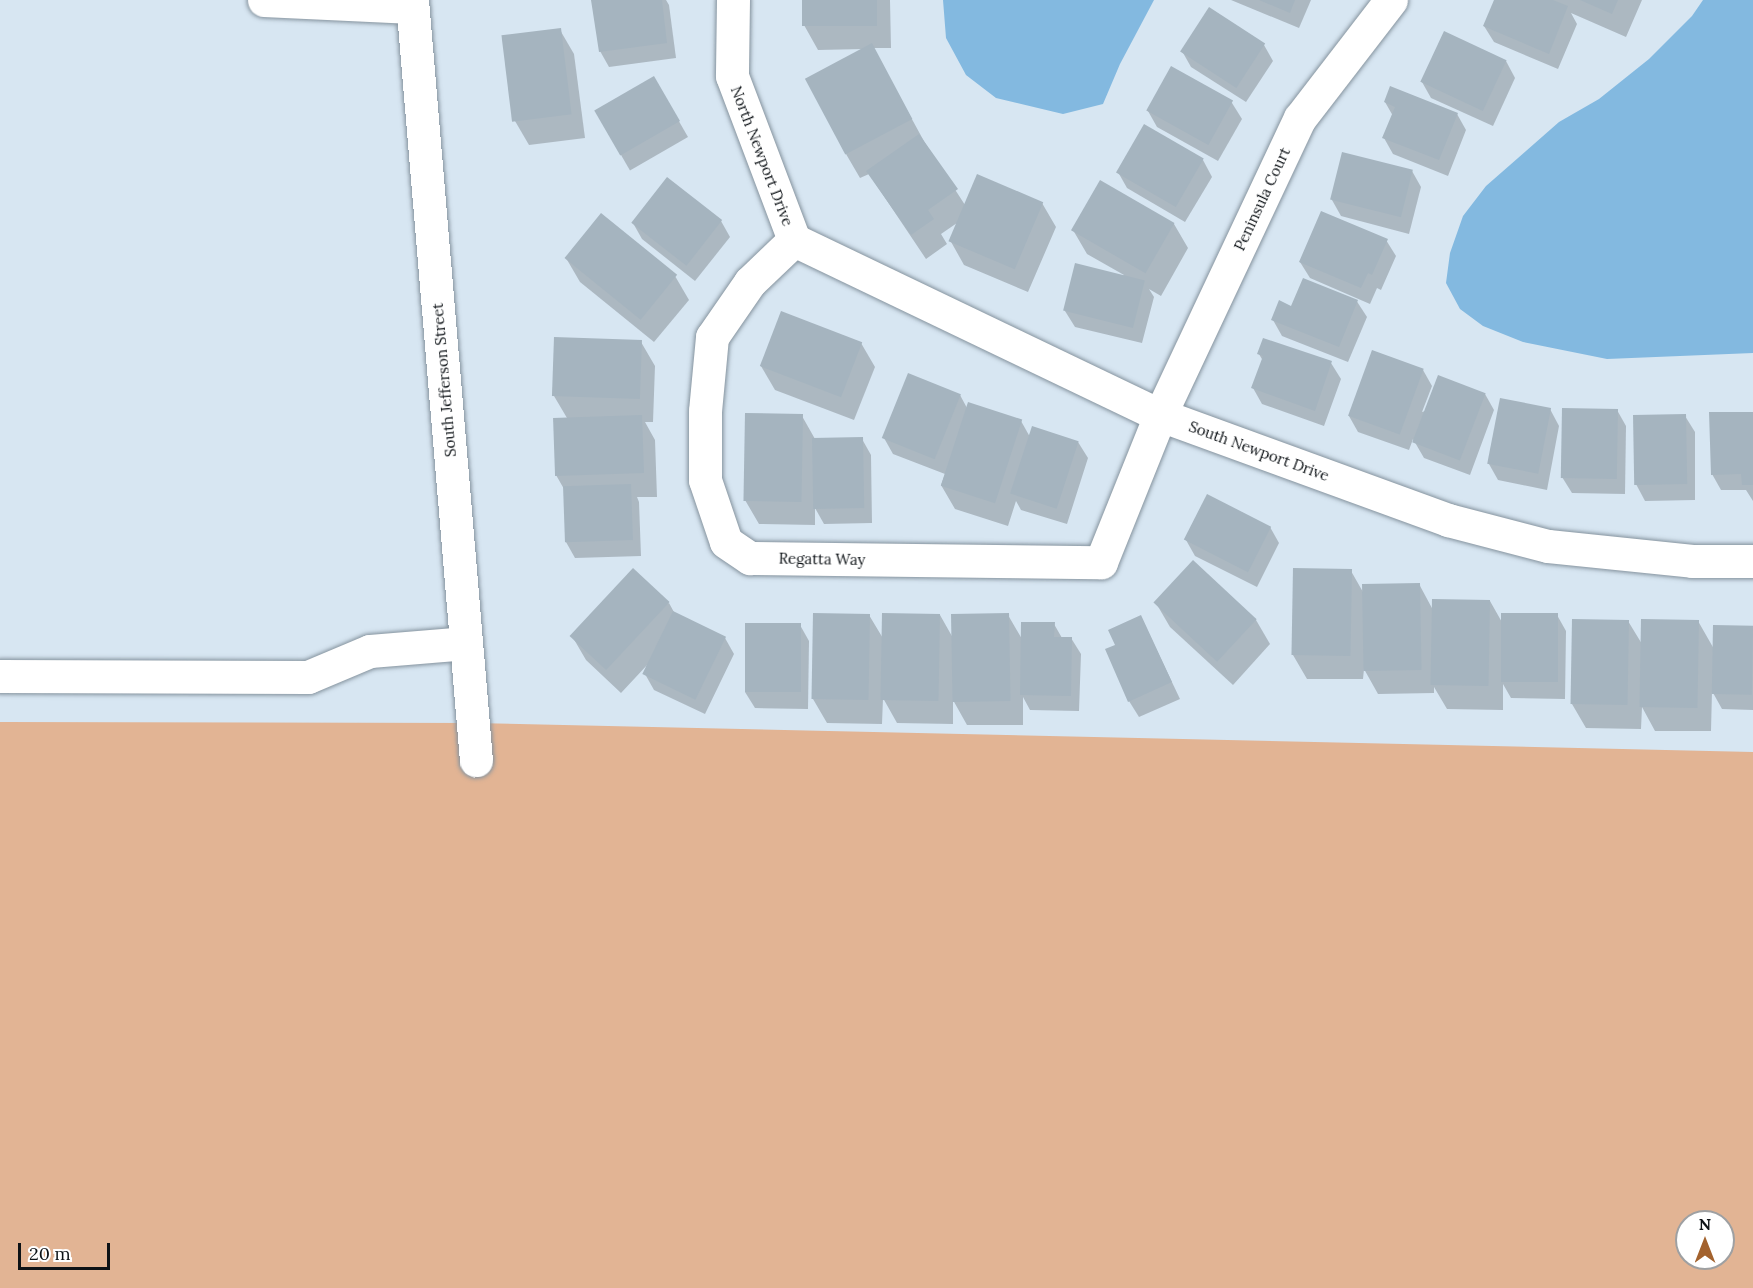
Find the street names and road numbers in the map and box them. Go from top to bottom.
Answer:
street label: North Newport Drive [727,84,797,228]
street label: Peninsula Court [1230,145,1294,253]
street label: South Jefferson Street [428,302,460,458]
street label: South Newport Drive [1186,417,1332,485]
street label: Regatta Way [779,549,865,569]

